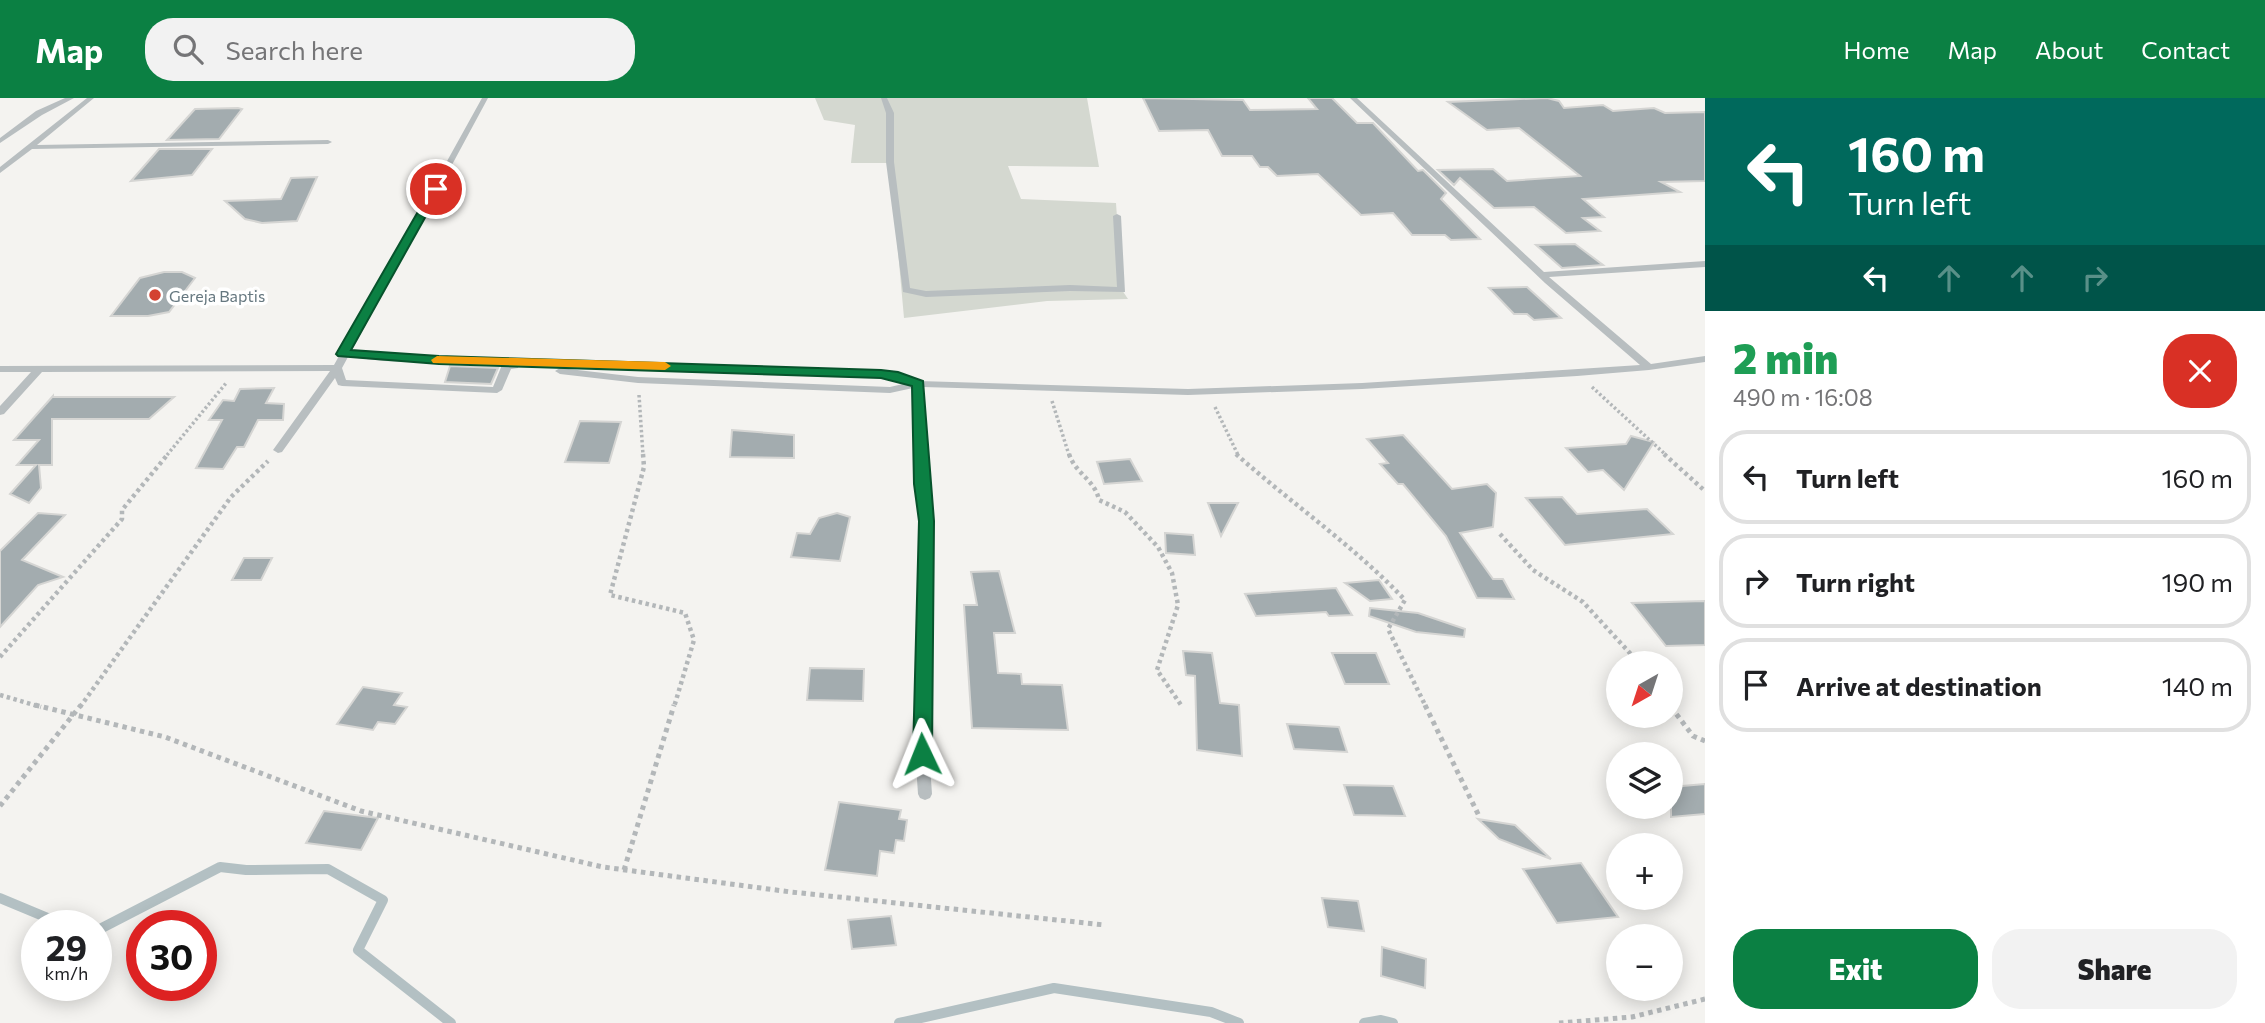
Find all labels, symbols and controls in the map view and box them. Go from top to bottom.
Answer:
search box [145,18,635,81]
text: Map [35,29,103,70]
icon: search [169,30,207,68]
text: Search here [225,34,363,65]
text: Home [1844,35,1910,64]
text: Map [1948,35,1997,64]
text: About [2035,35,2103,64]
text: Contact [2141,35,2230,64]
text: 160 m [1848,122,1985,182]
icon: left [1733,126,1824,217]
pin [406,159,466,219]
icon: arrive [417,170,455,208]
text: Turn left [1848,182,1972,222]
icon: left [1857,259,1895,297]
icon: ahead [1930,259,1968,297]
icon: ahead [2003,259,2041,297]
icon: right [2076,259,2114,297]
place label: Gereja Baptis [169,286,265,305]
marker: Gereja Baptis [147,287,163,303]
text: 2 min [1733,331,1839,383]
button: close [2163,334,2237,408]
text: 490 m · 16:08 [1733,383,1873,411]
icon: left [1737,458,1775,496]
text: Turn left [1796,462,1899,493]
text: 160 m [2161,462,2233,493]
icon: right [1737,562,1775,600]
text: Turn right [1796,566,1915,597]
text: 190 m [2161,566,2233,597]
north arrow [1606,651,1684,728]
map controls [1606,651,1683,1001]
icon: arrive [1737,666,1775,704]
text: Arrive at destination [1796,670,2042,701]
text: 140 m [2162,670,2233,701]
position arrow [885,717,959,791]
button: layers [1606,742,1683,819]
button: + [1606,833,1683,910]
speed limit sign: 30 [126,910,217,1001]
button: − [1606,924,1683,1001]
text: 29 [46,925,87,968]
button: Exit [1733,929,1978,1009]
button: Share [1992,929,2237,1009]
text: km/h [45,962,88,984]

